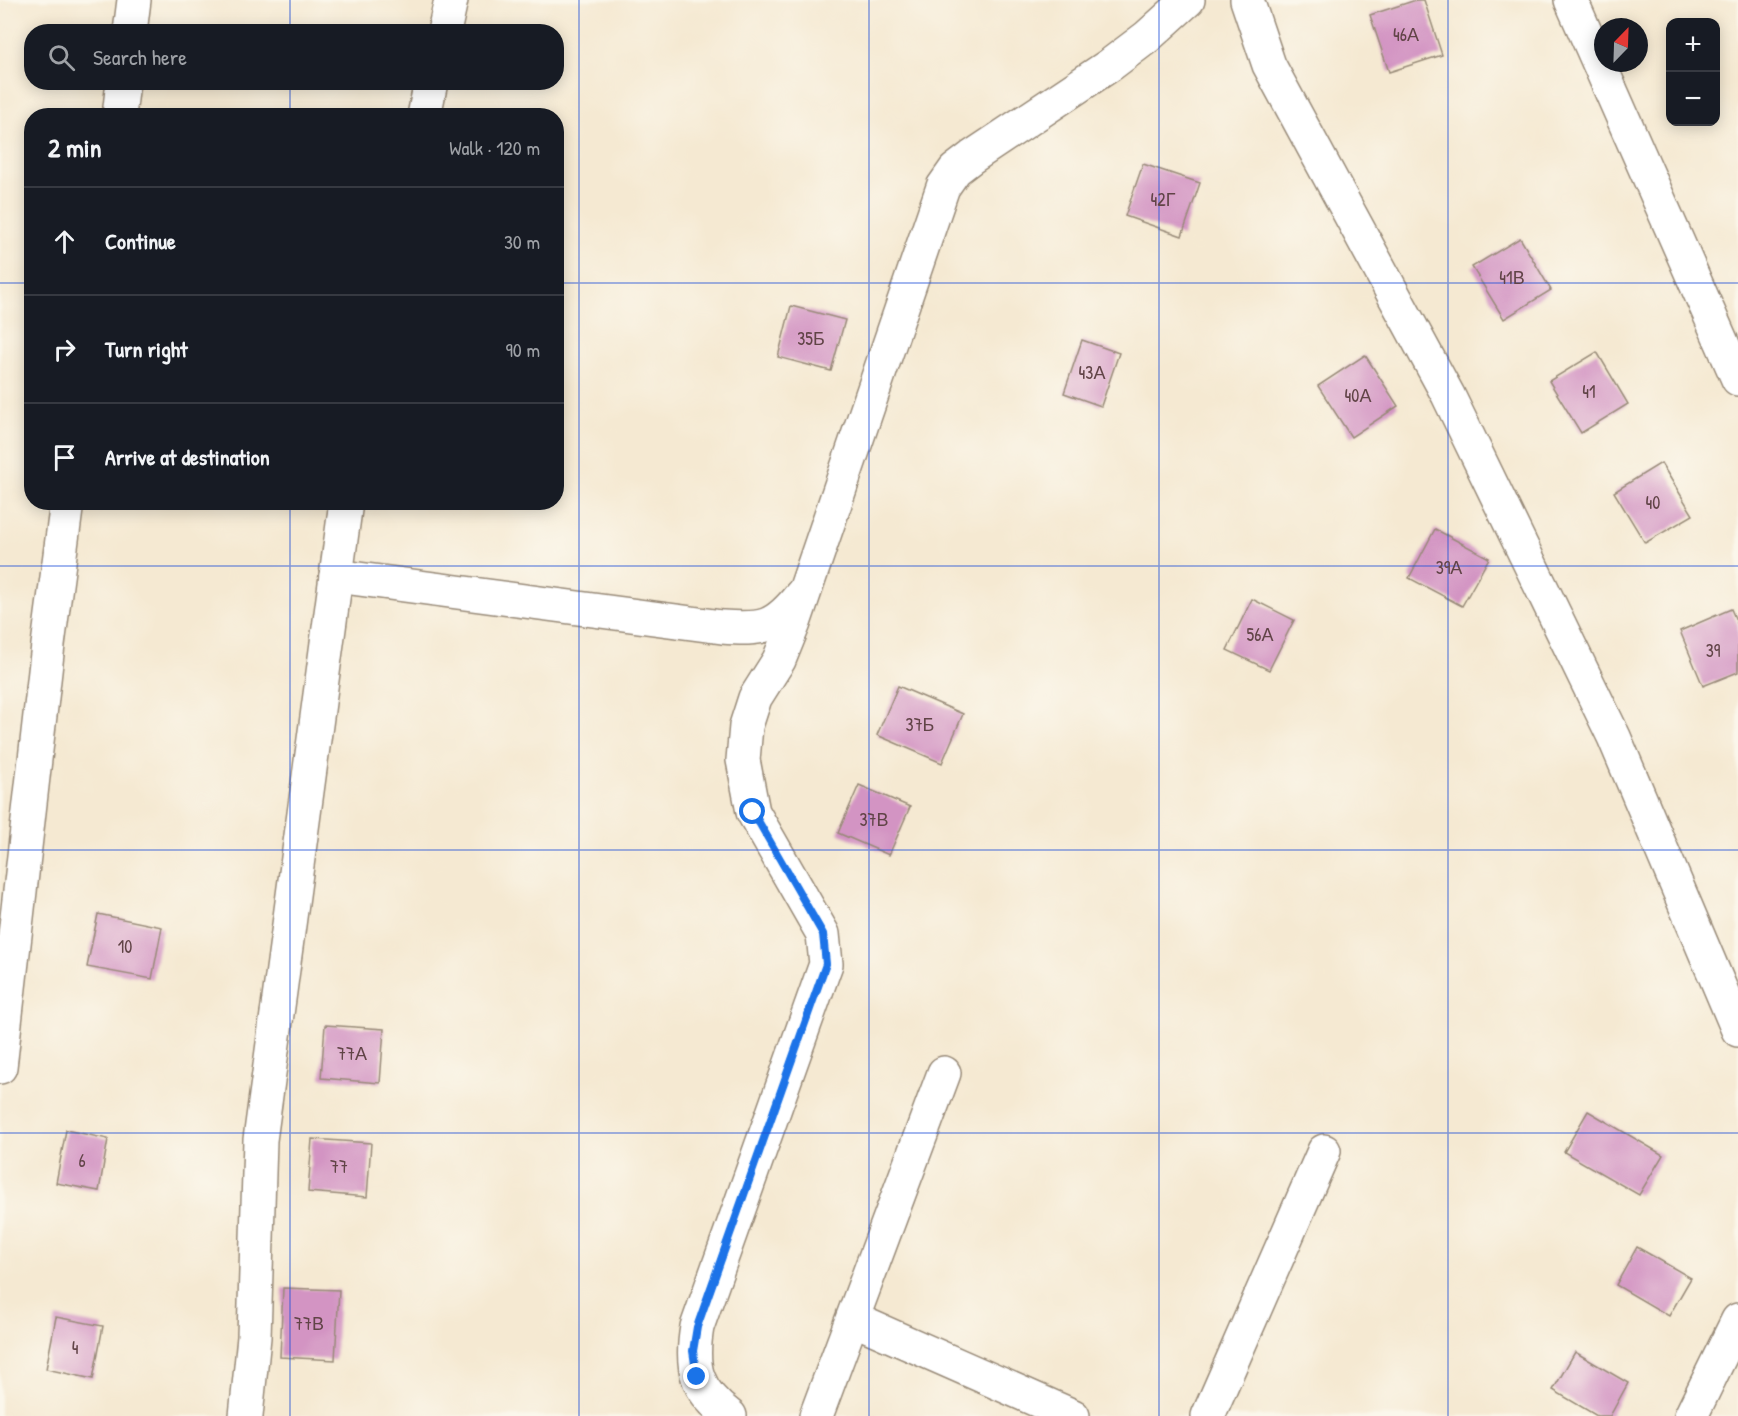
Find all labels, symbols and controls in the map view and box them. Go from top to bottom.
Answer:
north arrow [1594,18,1648,72]
map controls [1666,18,1720,126]
button: + [1666,18,1720,72]
house number: 46А [1393,22,1419,47]
search box [24,24,564,90]
icon: search [45,41,78,74]
text: Search here [93,42,187,72]
button: − [1666,72,1720,126]
text: 2 min [48,130,101,165]
text: Walk · 120 m [449,134,540,161]
house number: 42Г [1151,187,1176,212]
icon: ahead [48,225,81,258]
text: Continue [105,226,176,256]
text: 30 m [504,228,540,255]
house number: 41В [1499,265,1525,290]
house number: 35Б [797,326,825,351]
icon: right [48,333,81,366]
text: Turn right [105,334,188,364]
text: 90 m [506,336,540,363]
house number: 43А [1079,360,1105,385]
house number: 41 [1582,379,1596,404]
house number: 40А [1345,383,1371,408]
icon: arrive [48,441,81,474]
text: Arrive at destination [105,442,270,472]
house number: 40 [1646,490,1660,515]
house number: 39А [1436,555,1462,580]
house number: 56А [1247,622,1273,647]
house number: 39 [1706,638,1721,663]
house number: 37Б [906,712,934,737]
route start [739,798,765,824]
house number: 37В [860,807,888,832]
house number: 10 [118,934,132,959]
house number: 77А [337,1041,367,1066]
house number: 6 [78,1148,86,1173]
house number: 77 [330,1154,348,1179]
house number: 77В [294,1311,324,1336]
house number: 4 [72,1335,79,1360]
route end [683,1363,709,1389]

